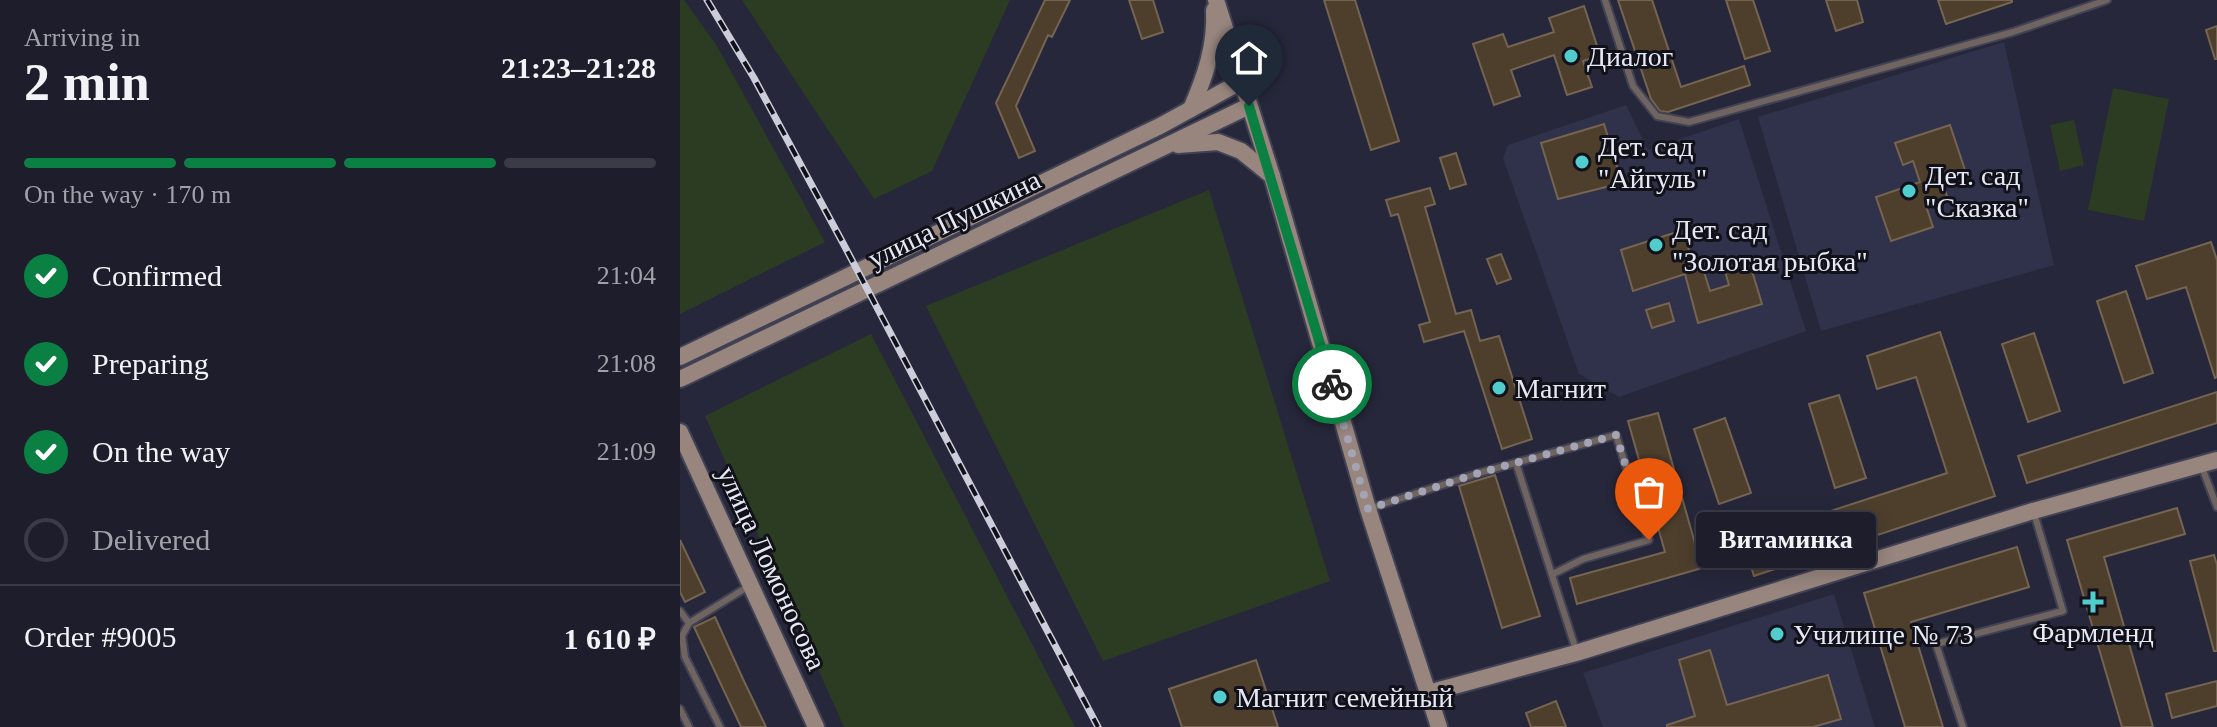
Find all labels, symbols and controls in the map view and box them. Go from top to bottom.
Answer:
text: Arriving in [24,23,140,52]
pin [1215,24,1283,106]
icon: home [1227,36,1271,80]
place label: Диалог [1587,41,1673,72]
marker: Диалог [1562,47,1580,65]
text: 21:23–21:28 [501,51,656,84]
text: 2 min [24,54,150,111]
place label: Дет. сад "Айгуль" [1598,131,1707,194]
marker: Дет. сад "Айгуль" [1573,153,1591,171]
place label: Дет. сад "Сказка" [1925,160,2029,223]
street label: улица Пушкина [863,164,1046,274]
text: On the way · 170 m [24,180,231,209]
marker: Дет. сад "Сказка" [1900,182,1918,200]
place label: Дет. сад "Золотая рыбка" [1672,214,1868,277]
marker: Дет. сад "Золотая рыбка" [1647,236,1665,254]
icon: check [24,254,68,298]
text: Confirmed [92,259,222,292]
text: 21:04 [597,261,656,290]
icon: check [24,342,68,386]
courier [1292,344,1372,424]
text: Preparing [92,347,209,380]
text: 21:08 [597,349,656,378]
icon: bike [1310,362,1354,406]
place label: Магнит [1515,373,1606,404]
marker: Магнит [1490,379,1508,397]
icon: check [24,430,68,474]
text: On the way [92,435,230,468]
text: 21:09 [597,437,656,466]
pin [1615,458,1683,540]
street label: улица Ломоносова [711,461,833,675]
icon: bag [1627,470,1671,514]
callout: Витаминка [1697,512,1877,568]
text: Delivered [92,523,210,556]
text: Витаминка [1719,525,1853,554]
marker: Фармленд [2084,593,2102,611]
place label: Фармленд [2032,617,2154,648]
place label: Училище № 73 [1793,619,1974,650]
text: Order #9005 [24,620,176,653]
text: 1 610 ₽ [564,622,656,655]
marker: Училище № 73 [1768,625,1786,643]
place label: Магнит семейный [1236,682,1453,713]
marker: Магнит семейный [1211,688,1229,706]

